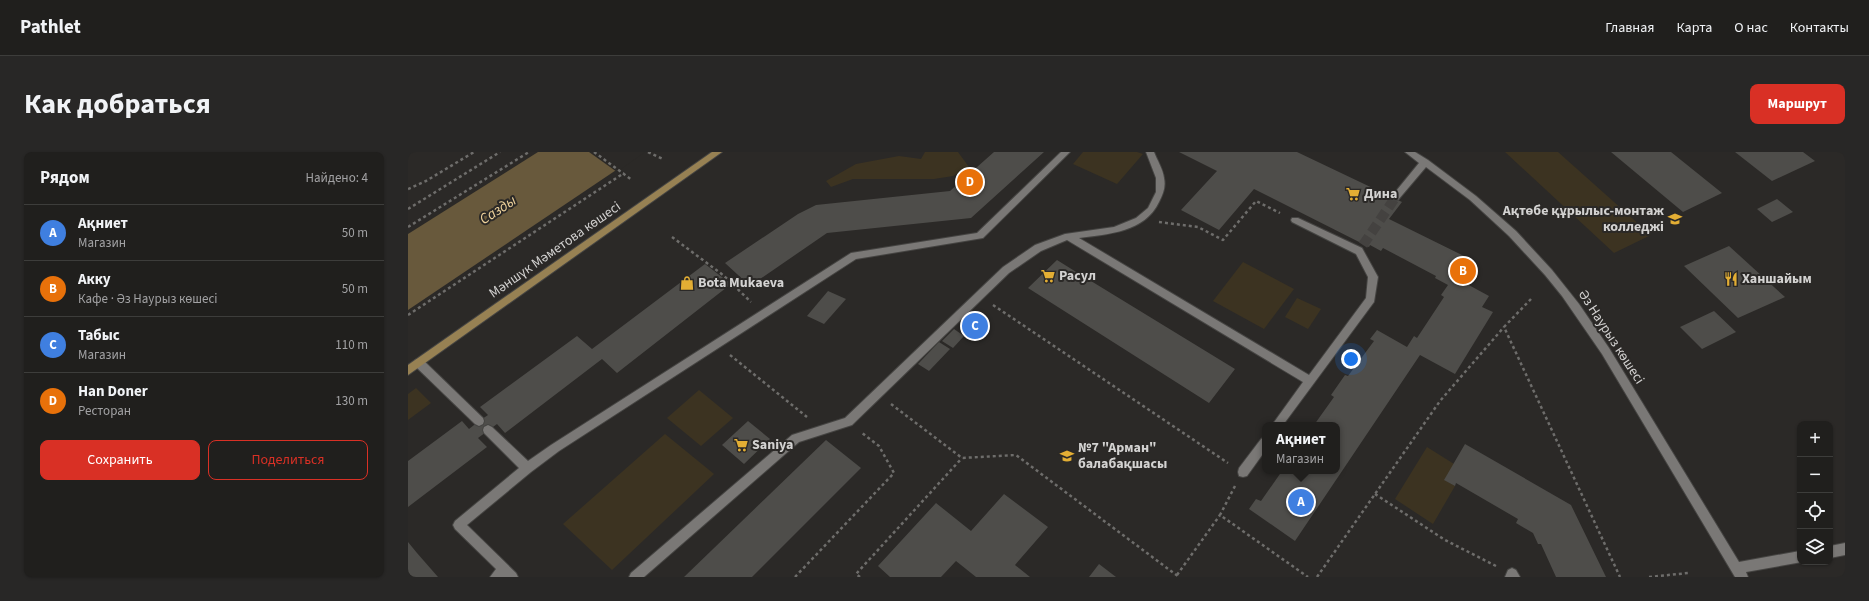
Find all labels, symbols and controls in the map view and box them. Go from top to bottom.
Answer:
text: Pathlet [20,14,81,41]
text: Главная [1605,18,1654,38]
text: Карта [1676,18,1712,38]
text: О нас [1734,18,1768,38]
text: Контакты [1790,18,1849,38]
text: Как добраться [24,84,211,124]
button: Маршрут [1750,84,1845,124]
text: Рядом [40,166,90,190]
pin: D [957,167,983,197]
text: Найдено: 4 [306,169,368,187]
place label: Дина [1364,184,1397,204]
supermarket icon: Дина [1345,186,1361,202]
water label: Сазды [475,190,521,230]
street label: Мәншүк Мәметова көшесі [485,197,625,303]
place label: Ақтөбе құрылыс-монтаж колледжі [1502,201,1664,237]
school or university icon: Ақтөбе құрылыс-монтаж колледжі [1667,211,1683,227]
text: Ақниет [78,213,128,234]
text: A [49,224,57,242]
text: 50 m [342,224,368,242]
text: Магазин [78,234,126,252]
pin: B [1450,256,1476,286]
place label: Расул [1059,266,1096,286]
supermarket icon: Расул [1040,268,1056,284]
text: Акку [78,269,111,290]
place label: Ханшайым [1742,269,1812,289]
restaurant icon: Ханшайым [1723,271,1739,287]
place label: Bota Mukaeva [698,273,784,293]
shop icon: Bota Mukaeva [679,275,695,291]
text: B [49,280,57,298]
text: 50 m [342,280,368,298]
street label: Әз Наурыз көшесі [1573,286,1649,388]
text: Кафе · Әз Наурыз көшесі [78,290,218,308]
pin: C [962,311,988,341]
text: Табыс [78,325,120,346]
text: C [49,336,57,354]
text: 110 m [335,336,368,354]
text: Магазин [78,346,126,364]
your location [1341,349,1361,369]
text: Han Doner [78,381,148,402]
text: D [49,392,57,410]
text: 130 m [335,392,368,410]
text: Ресторан [78,402,131,420]
map controls [1797,421,1833,565]
button: + [1797,421,1833,457]
popup [1262,422,1340,474]
text: Ақниет [1276,429,1326,450]
place label: Saniya [752,435,793,455]
supermarket icon: Saniya [733,437,749,453]
place label: №7 "Арман" балабақшасы [1078,438,1167,474]
button: Сохранить [40,440,200,480]
button: Поделиться [208,440,368,480]
school or university icon: №7 "Арман" балабақшасы [1059,448,1075,464]
text: Магазин [1276,450,1324,468]
button: − [1797,457,1833,493]
pin: A [1288,487,1314,517]
button: locate [1797,493,1833,529]
button: layers [1797,529,1833,565]

